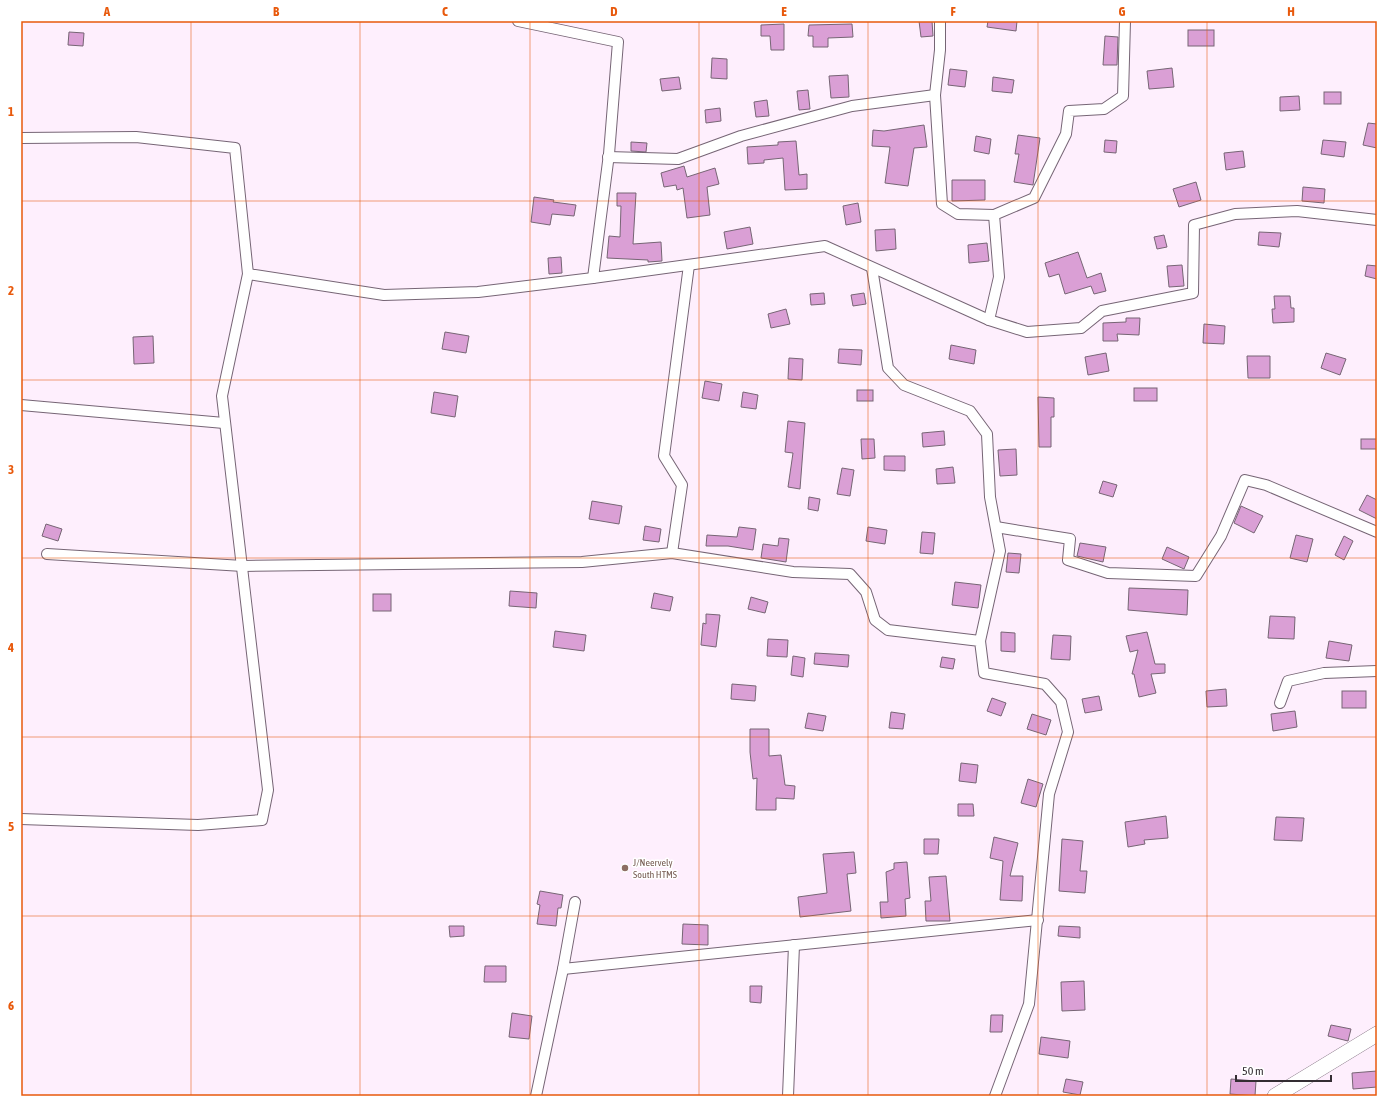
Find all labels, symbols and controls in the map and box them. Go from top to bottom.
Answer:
text: A [103,4,111,19]
text: B [273,4,280,19]
text: C [442,4,448,19]
text: D [610,4,618,19]
text: E [781,4,787,19]
text: F [950,4,956,19]
text: G [1119,4,1126,19]
text: H [1287,4,1295,19]
text: 1 [8,104,14,119]
text: 2 [8,283,14,298]
text: 3 [8,462,14,477]
text: 4 [7,640,14,655]
text: 5 [8,819,14,834]
place label: J/Neervely South HTMS [633,857,677,880]
marker: J/Neervely South HTMS [620,863,630,873]
text: 6 [8,998,14,1013]
scale bar [1236,1057,1331,1083]
text: 50 m [1242,1064,1264,1078]

